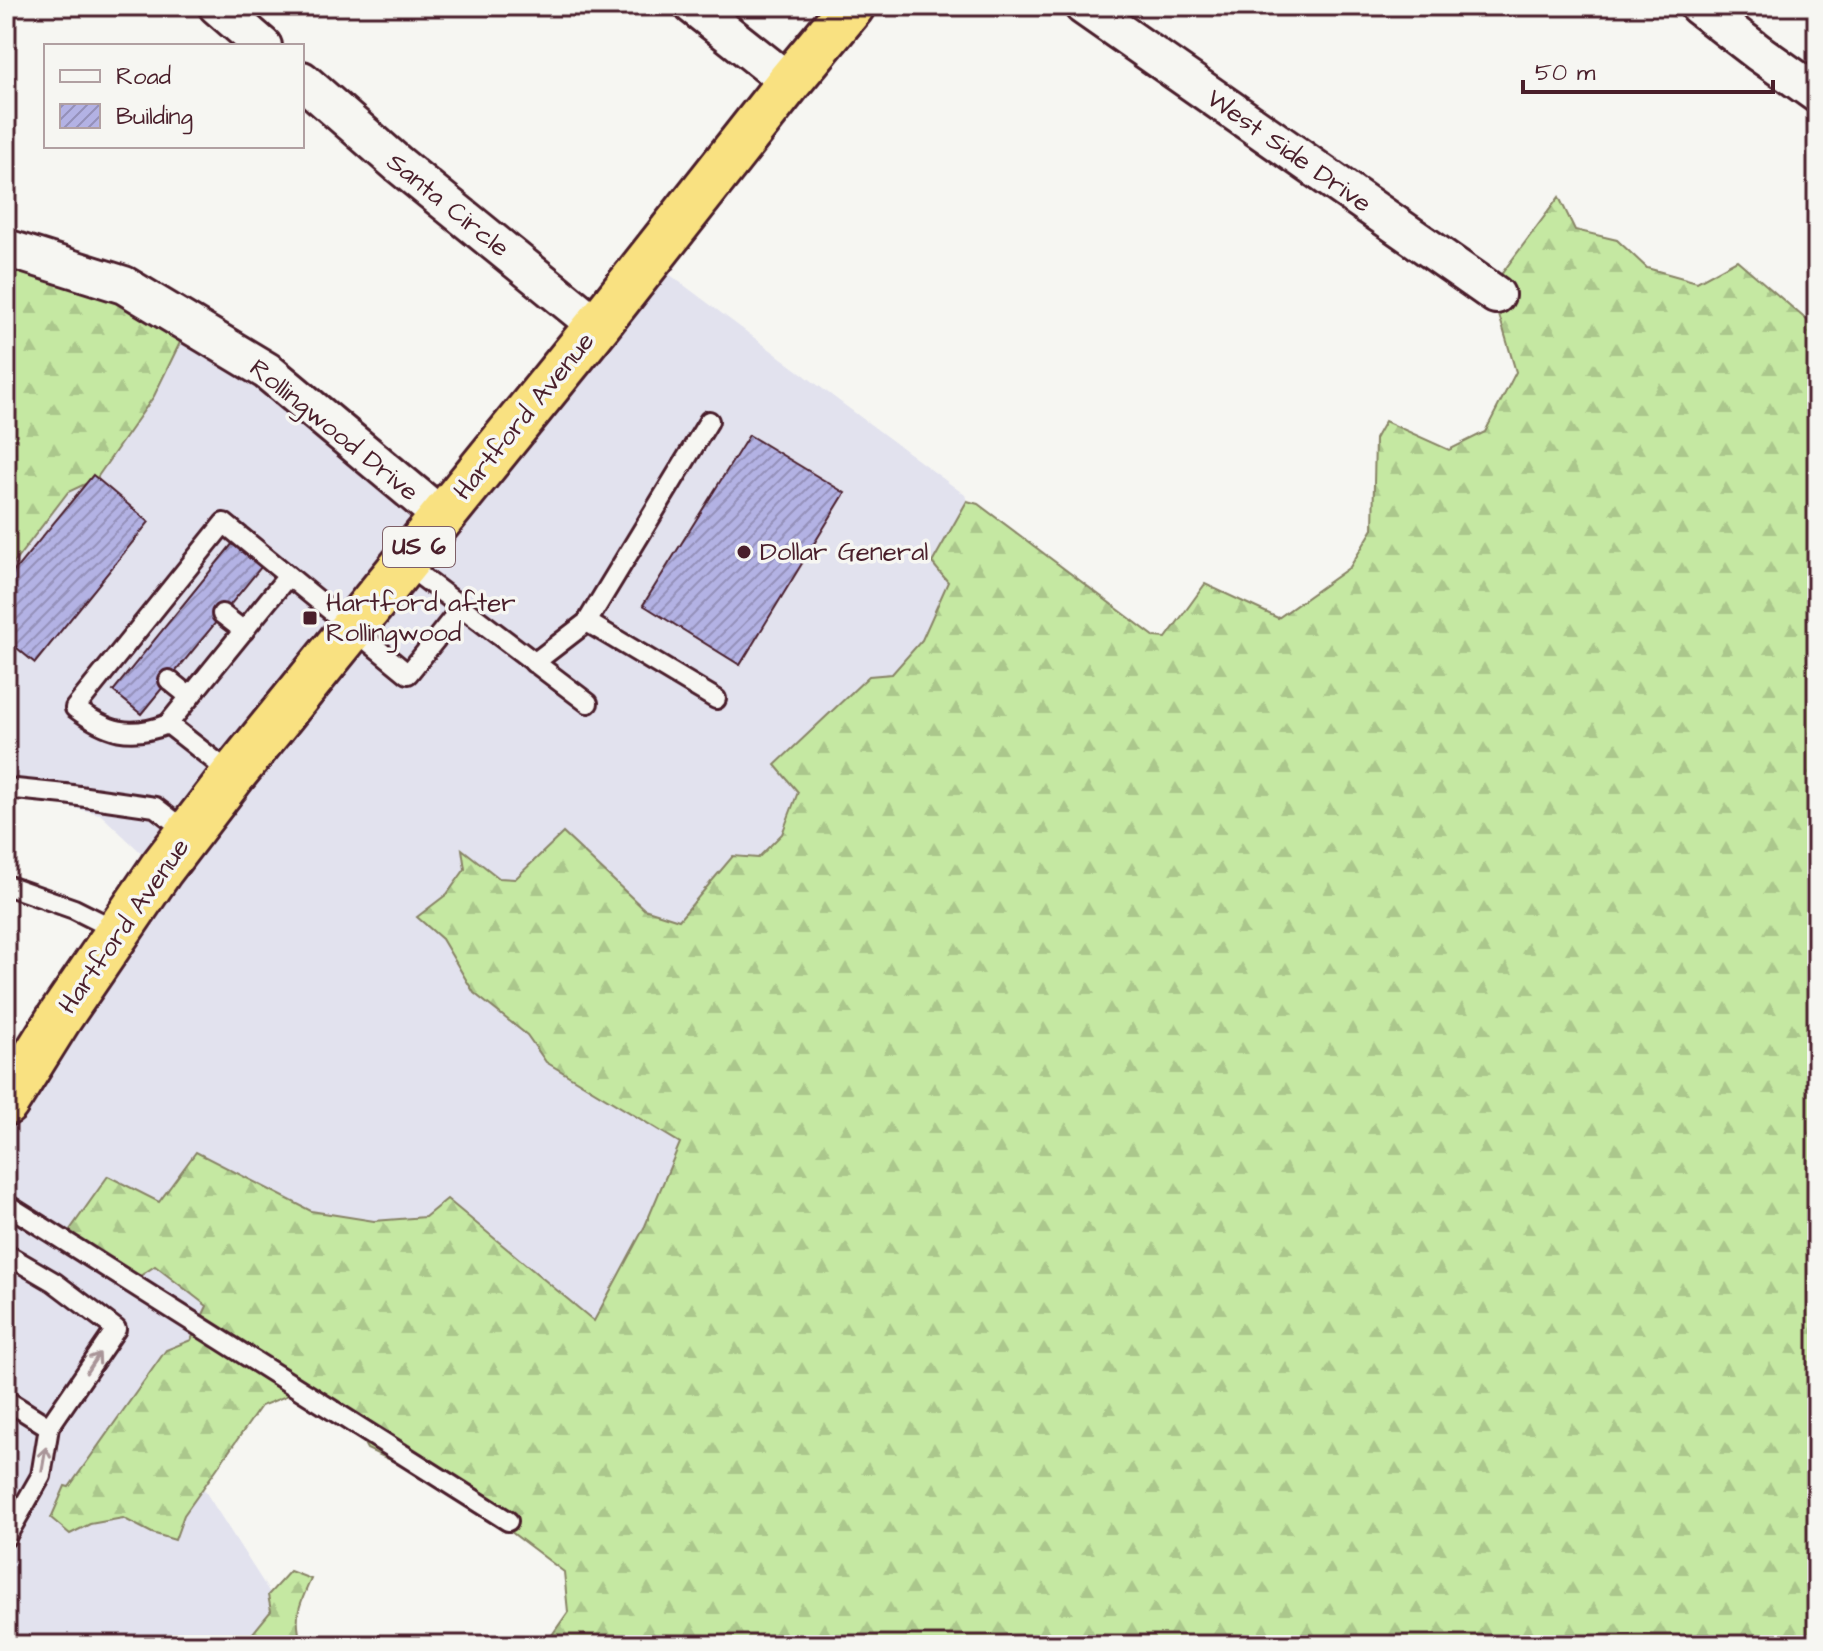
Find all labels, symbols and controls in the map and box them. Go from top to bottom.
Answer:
legend [44,44,304,148]
scale bar [1523,44,1773,94]
text: 50 m [1535,56,1596,90]
text: Road [116,60,171,94]
street label: West Side Drive [1199,81,1379,221]
text: Building [116,100,193,135]
street label: Santa Circle [379,144,517,266]
street label: Hartford Avenue [445,324,603,508]
street label: Rollingwood Drive [240,350,426,511]
road number: US 6 [383,527,455,567]
place label: Dollar General [760,534,928,570]
marker: Dollar General [735,543,753,561]
place label: Hartford after Rollingwood [326,585,516,653]
marker: Hartford after Rollingwood [301,609,319,627]
street label: Hartford Avenue [50,831,198,1021]
one-way arrow [85,1352,101,1374]
one-way arrow [37,1446,52,1472]

